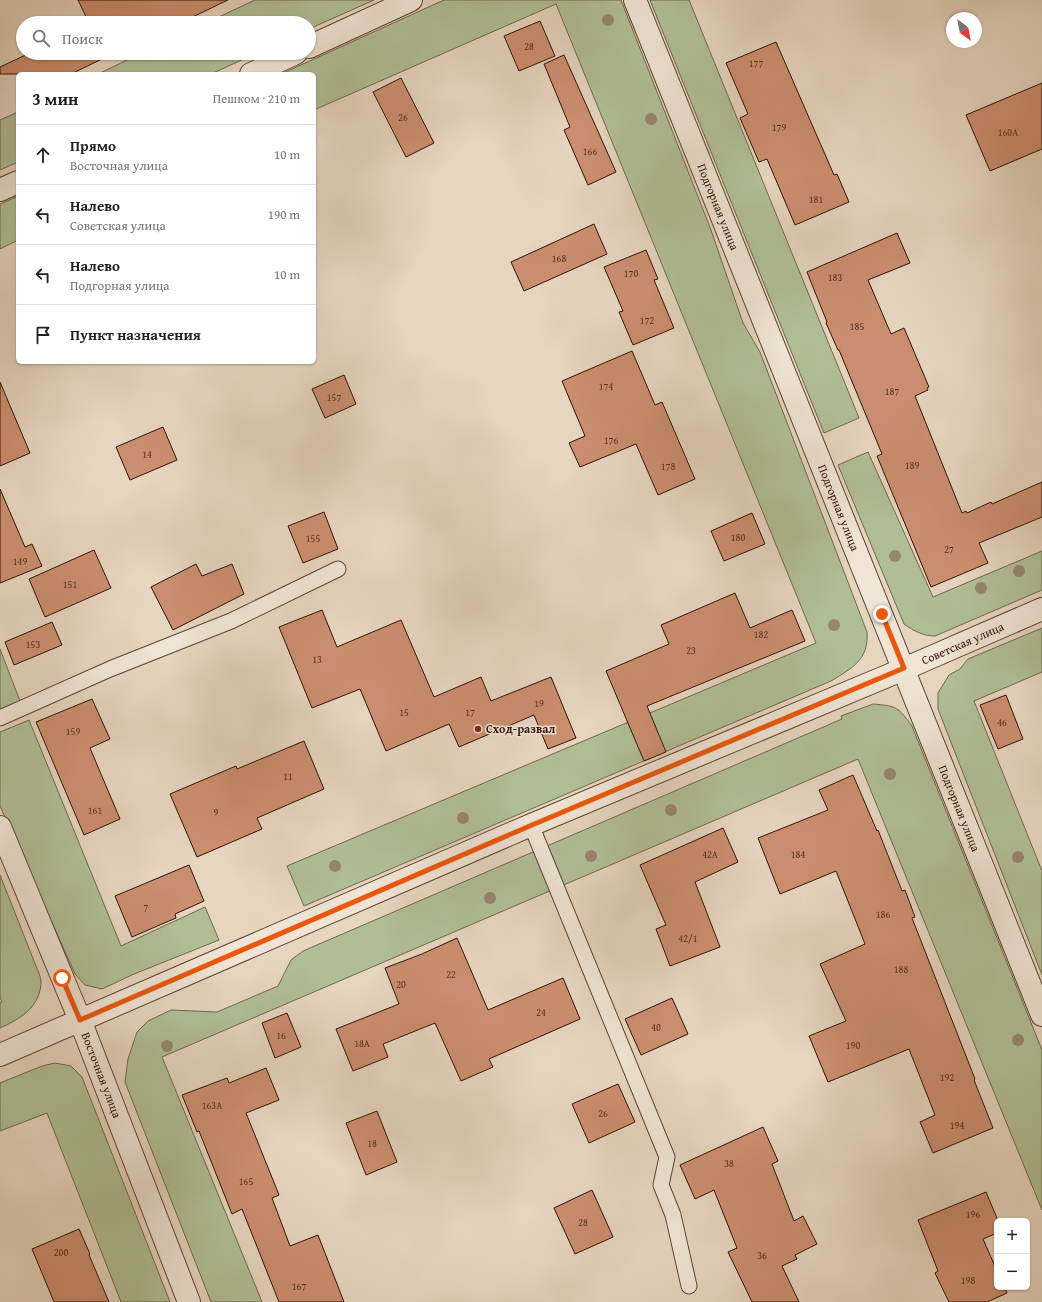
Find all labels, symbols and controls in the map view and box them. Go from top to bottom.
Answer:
north arrow [946,12,982,48]
search box [16,16,316,60]
icon: search [30,27,52,49]
text: Поиск [62,28,103,49]
house number: 28 [524,39,534,54]
house number: 177 [749,56,763,71]
text: 3 мин [32,86,78,111]
text: Пешком · 210 m [213,89,300,108]
house number: 26 [398,110,408,125]
house number: 179 [772,120,786,135]
house number: 160А [998,125,1018,140]
text: Прямо [70,135,116,156]
icon: ahead [32,144,54,166]
house number: 166 [583,144,597,159]
text: 10 m [274,145,300,164]
text: Восточная улица [70,156,168,175]
street label: Подгорная улица [693,161,744,253]
house number: 181 [809,192,823,207]
text: Налево [70,195,120,216]
icon: left [32,204,54,226]
text: 190 m [268,205,300,224]
text: Советская улица [70,216,166,235]
house number: 168 [552,251,566,266]
text: Налево [70,255,120,276]
icon: left [32,264,54,286]
text: 10 m [274,265,300,284]
house number: 170 [624,266,638,281]
house number: 183 [828,270,842,285]
text: Подгорная улица [70,276,170,295]
house number: 172 [640,313,654,328]
house number: 185 [850,319,864,334]
icon: arrive [32,324,54,346]
text: Пункт назначения [70,324,201,345]
house number: 174 [599,379,613,394]
house number: 187 [885,384,899,399]
house number: 157 [327,390,341,405]
house number: 176 [604,433,618,448]
house number: 14 [142,447,152,462]
house number: 189 [905,458,919,473]
house number: 178 [661,459,675,474]
street label: Подгорная улица [814,462,864,554]
house number: 180 [731,530,745,545]
house number: 155 [306,531,320,546]
house number: 27 [944,542,954,557]
house number: 149 [13,554,27,569]
house number: 151 [63,577,77,592]
route end [873,605,891,623]
street label: Советская улица [919,617,1007,668]
house number: 182 [754,627,768,642]
house number: 153 [26,637,40,652]
house number: 23 [686,643,696,658]
house number: 13 [312,652,322,667]
house number: 19 [534,696,544,711]
house number: 15 [399,705,409,720]
house number: 17 [465,705,475,720]
house number: 46 [997,715,1007,730]
place label: Сход-развал [486,720,555,737]
house number: 159 [66,724,80,739]
marker: Сход-развал [473,724,483,734]
street label: Подгорная улица [935,762,985,854]
house number: 11 [283,769,293,784]
house number: 161 [88,803,102,818]
house number: 9 [214,805,219,820]
house number: 42А [702,847,718,862]
house number: 184 [791,847,805,862]
house number: 7 [144,900,149,915]
house number: 186 [876,907,890,922]
house number: 42/1 [678,931,698,946]
house number: 188 [894,962,908,977]
house number: 22 [446,967,456,982]
route start [53,969,71,987]
house number: 20 [396,977,406,992]
house number: 24 [536,1005,546,1020]
house number: 40 [651,1020,661,1035]
house number: 16 [276,1028,286,1043]
street label: Восточная улица [78,1030,126,1120]
house number: 18А [354,1036,370,1051]
house number: 190 [846,1038,860,1053]
house number: 192 [940,1070,954,1085]
house number: 163А [202,1098,222,1113]
house number: 26 [598,1106,608,1121]
house number: 194 [950,1118,964,1133]
house number: 18 [367,1136,377,1151]
house number: 38 [724,1156,734,1171]
house number: 165 [239,1174,253,1189]
house number: 196 [966,1207,980,1222]
house number: 28 [578,1215,588,1230]
map controls [994,1218,1030,1290]
button: + [994,1218,1030,1254]
house number: 200 [54,1245,68,1260]
house number: 36 [757,1248,767,1263]
button: − [994,1254,1030,1290]
house number: 198 [961,1273,975,1288]
house number: 167 [292,1279,306,1294]

